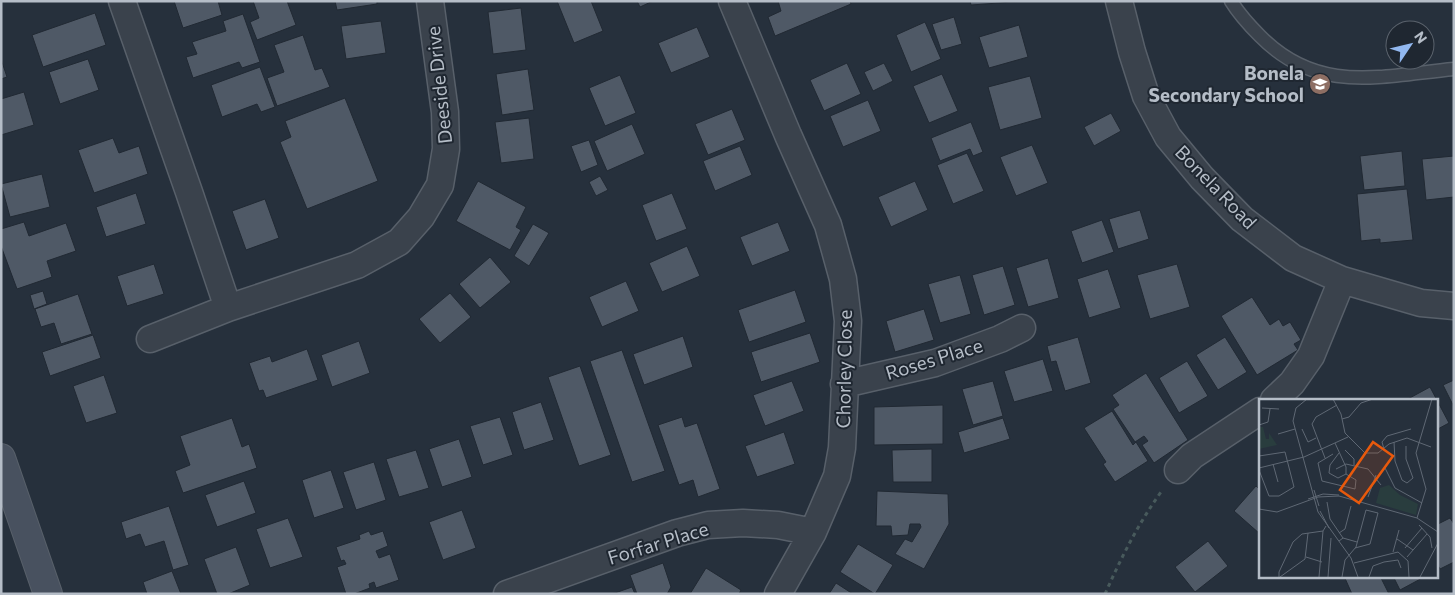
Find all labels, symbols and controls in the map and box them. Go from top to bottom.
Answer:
north arrow [1385,20,1435,70]
street label: Deeside Drive [421,25,456,145]
text: N [1411,28,1431,46]
place label: Bonela Secondary School [1149,61,1304,106]
school or university icon: Bonela Secondary School [1308,72,1332,96]
street label: Bonela Road [1171,140,1262,233]
street label: Chorley Close [831,309,856,428]
street label: Roses Place [883,333,985,384]
inset map [1259,399,1438,578]
street label: Forfar Place [605,516,711,569]

